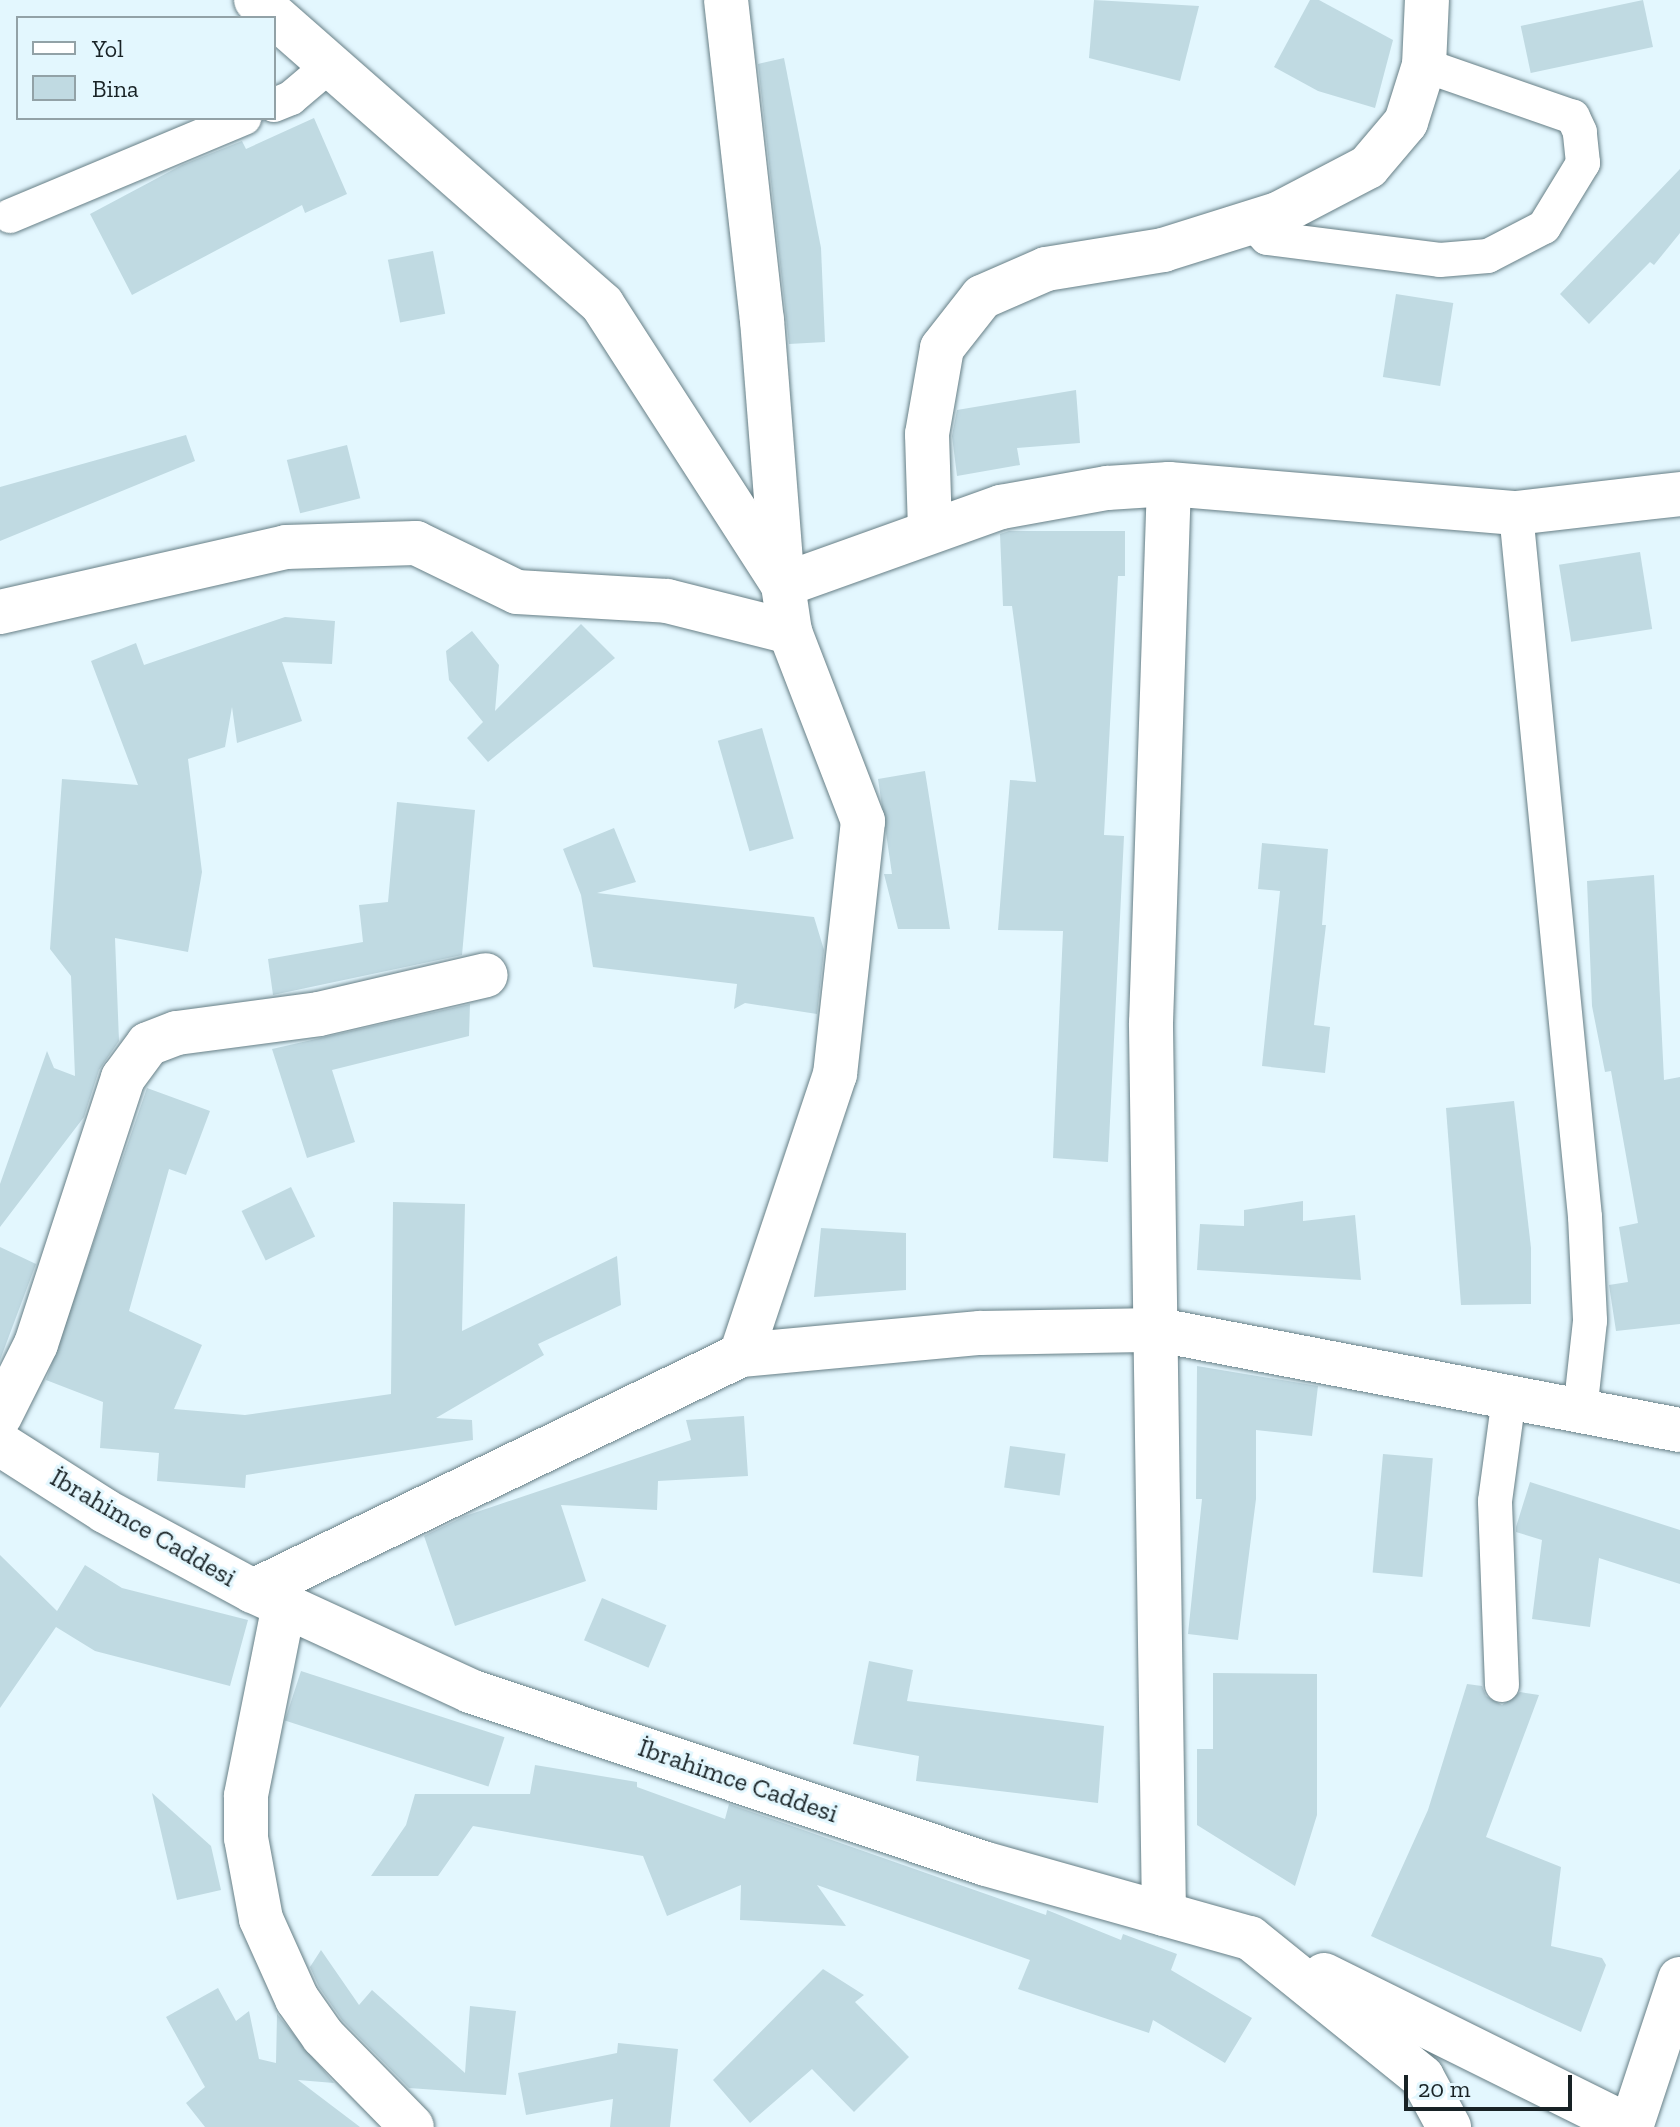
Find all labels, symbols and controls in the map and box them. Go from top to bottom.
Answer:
legend [16,16,276,120]
text: Yol [92,34,124,63]
text: Bina [92,74,139,103]
street label: İbrahimce Caddesi [45,1462,241,1594]
street label: İbrahimce Caddesi [634,1732,842,1830]
scale bar [1408,2059,1576,2109]
text: 20 m [1418,2074,1470,2103]

